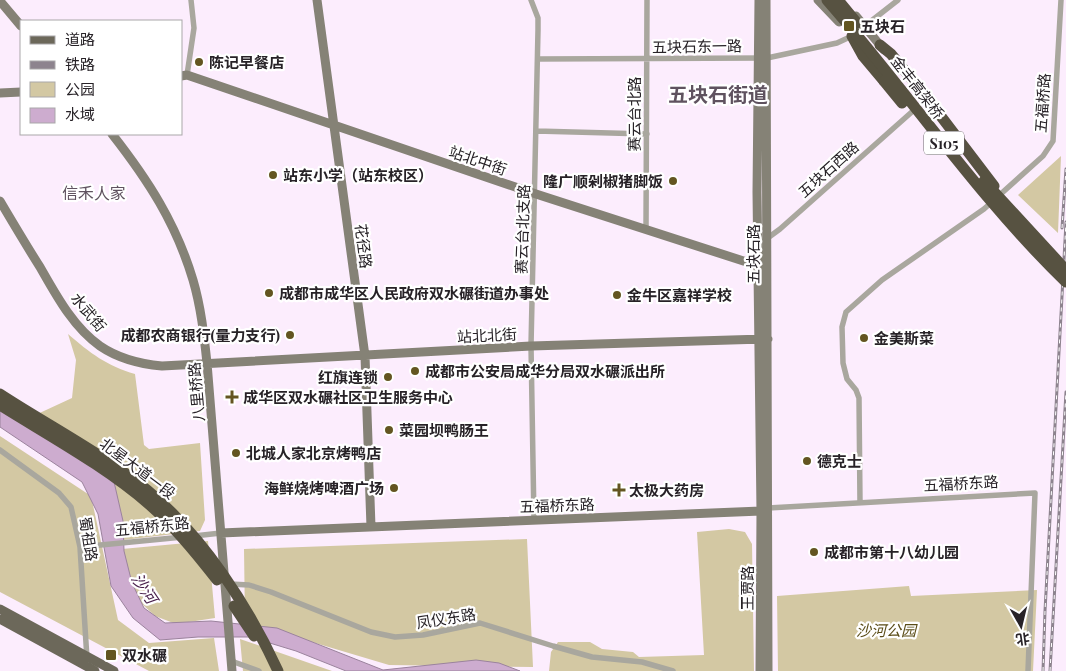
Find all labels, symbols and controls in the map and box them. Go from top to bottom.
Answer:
place label: 五块石 [860,16,905,36]
marker: 五块石 [842,19,856,33]
legend [20,20,182,135]
text: 道路 [65,29,95,49]
street label: 五块石东一路 [652,35,742,57]
street label: 金丰高架桥 [887,51,949,123]
place label: 陈记早餐店 [209,52,284,72]
text: 铁路 [65,54,95,74]
marker: 陈记早餐店 [193,56,205,68]
street label: 五福桥路 [1030,72,1054,134]
street label: 赛云台北路 [624,76,644,152]
text: 公园 [65,79,95,99]
district label: 五块石街道 [668,80,768,107]
text: 水域 [65,104,95,124]
road number: S105 [924,132,964,154]
street label: 五块石西路 [793,136,863,202]
street label: 站北中街 [446,141,510,179]
place label: 站东小学（站东校区） [283,165,433,185]
marker: 站东小学（站东校区） [267,169,279,181]
place label: 隆广顺剁椒猪脚饭 [543,171,663,191]
marker: 隆广顺剁椒猪脚饭 [667,175,679,187]
district label: 信禾人家 [62,182,126,203]
street label: 赛云台北支路 [510,184,534,274]
street label: 花径路 [351,222,377,270]
street label: 五块石路 [743,224,763,284]
place label: 成都市成华区人民政府双水碾街道办事处 [279,283,549,303]
place label: 金牛区嘉祥学校 [627,285,732,305]
marker: 成都市成华区人民政府双水碾街道办事处 [263,287,275,299]
street label: 水武街 [67,288,111,336]
marker: 金牛区嘉祥学校 [611,289,623,301]
street label: 站北北街 [457,323,517,347]
place label: 成都农商银行(量力支行) [120,325,280,345]
place label: 金美斯菜 [874,328,934,348]
marker: 成都农商银行(量力支行) [284,329,296,341]
marker: 金美斯菜 [858,332,870,344]
street label: 八里桥路 [183,361,209,423]
place label: 成都市公安局成华分局双水碾派出所 [425,361,665,381]
marker: 成都市公安局成华分局双水碾派出所 [409,365,421,377]
place label: 红旗连锁 [318,367,378,387]
marker: 红旗连锁 [382,371,394,383]
place label: 成华区双水碾社区卫生服务中心 [243,387,453,407]
marker: 成华区双水碾社区卫生服务中心 [225,390,239,404]
place label: 菜园坝鸭肠王 [399,420,489,440]
marker: 菜园坝鸭肠王 [383,424,395,436]
street label: 北星大道一段 [96,433,180,503]
place label: 北城人家北京烤鸭店 [246,443,381,463]
marker: 北城人家北京烤鸭店 [230,447,242,459]
place label: 德克士 [817,451,862,471]
marker: 德克士 [801,455,813,467]
street label: 五福桥东路 [923,471,999,495]
place label: 海鲜烧烤啤酒广场 [264,478,384,498]
place label: 太极大药房 [629,480,704,500]
marker: 海鲜烧烤啤酒广场 [388,482,400,494]
marker: 太极大药房 [613,484,625,496]
street label: 五福桥东路 [519,494,595,516]
street label: 五福桥东路 [114,512,190,540]
street label: 蜀祖路 [76,515,102,563]
place label: 成都市第十八幼儿园 [824,542,959,562]
marker: 成都市第十八幼儿园 [808,546,820,558]
street label: 王贾路 [737,565,757,611]
water label: 沙河 [127,569,164,610]
north arrow [996,601,1046,651]
street label: 凤仪东路 [415,603,477,633]
park label: 沙河公园 [856,620,918,640]
text: 北 [1015,629,1031,650]
place label: 双水碾 [122,645,167,665]
marker: 双水碾 [104,648,118,662]

